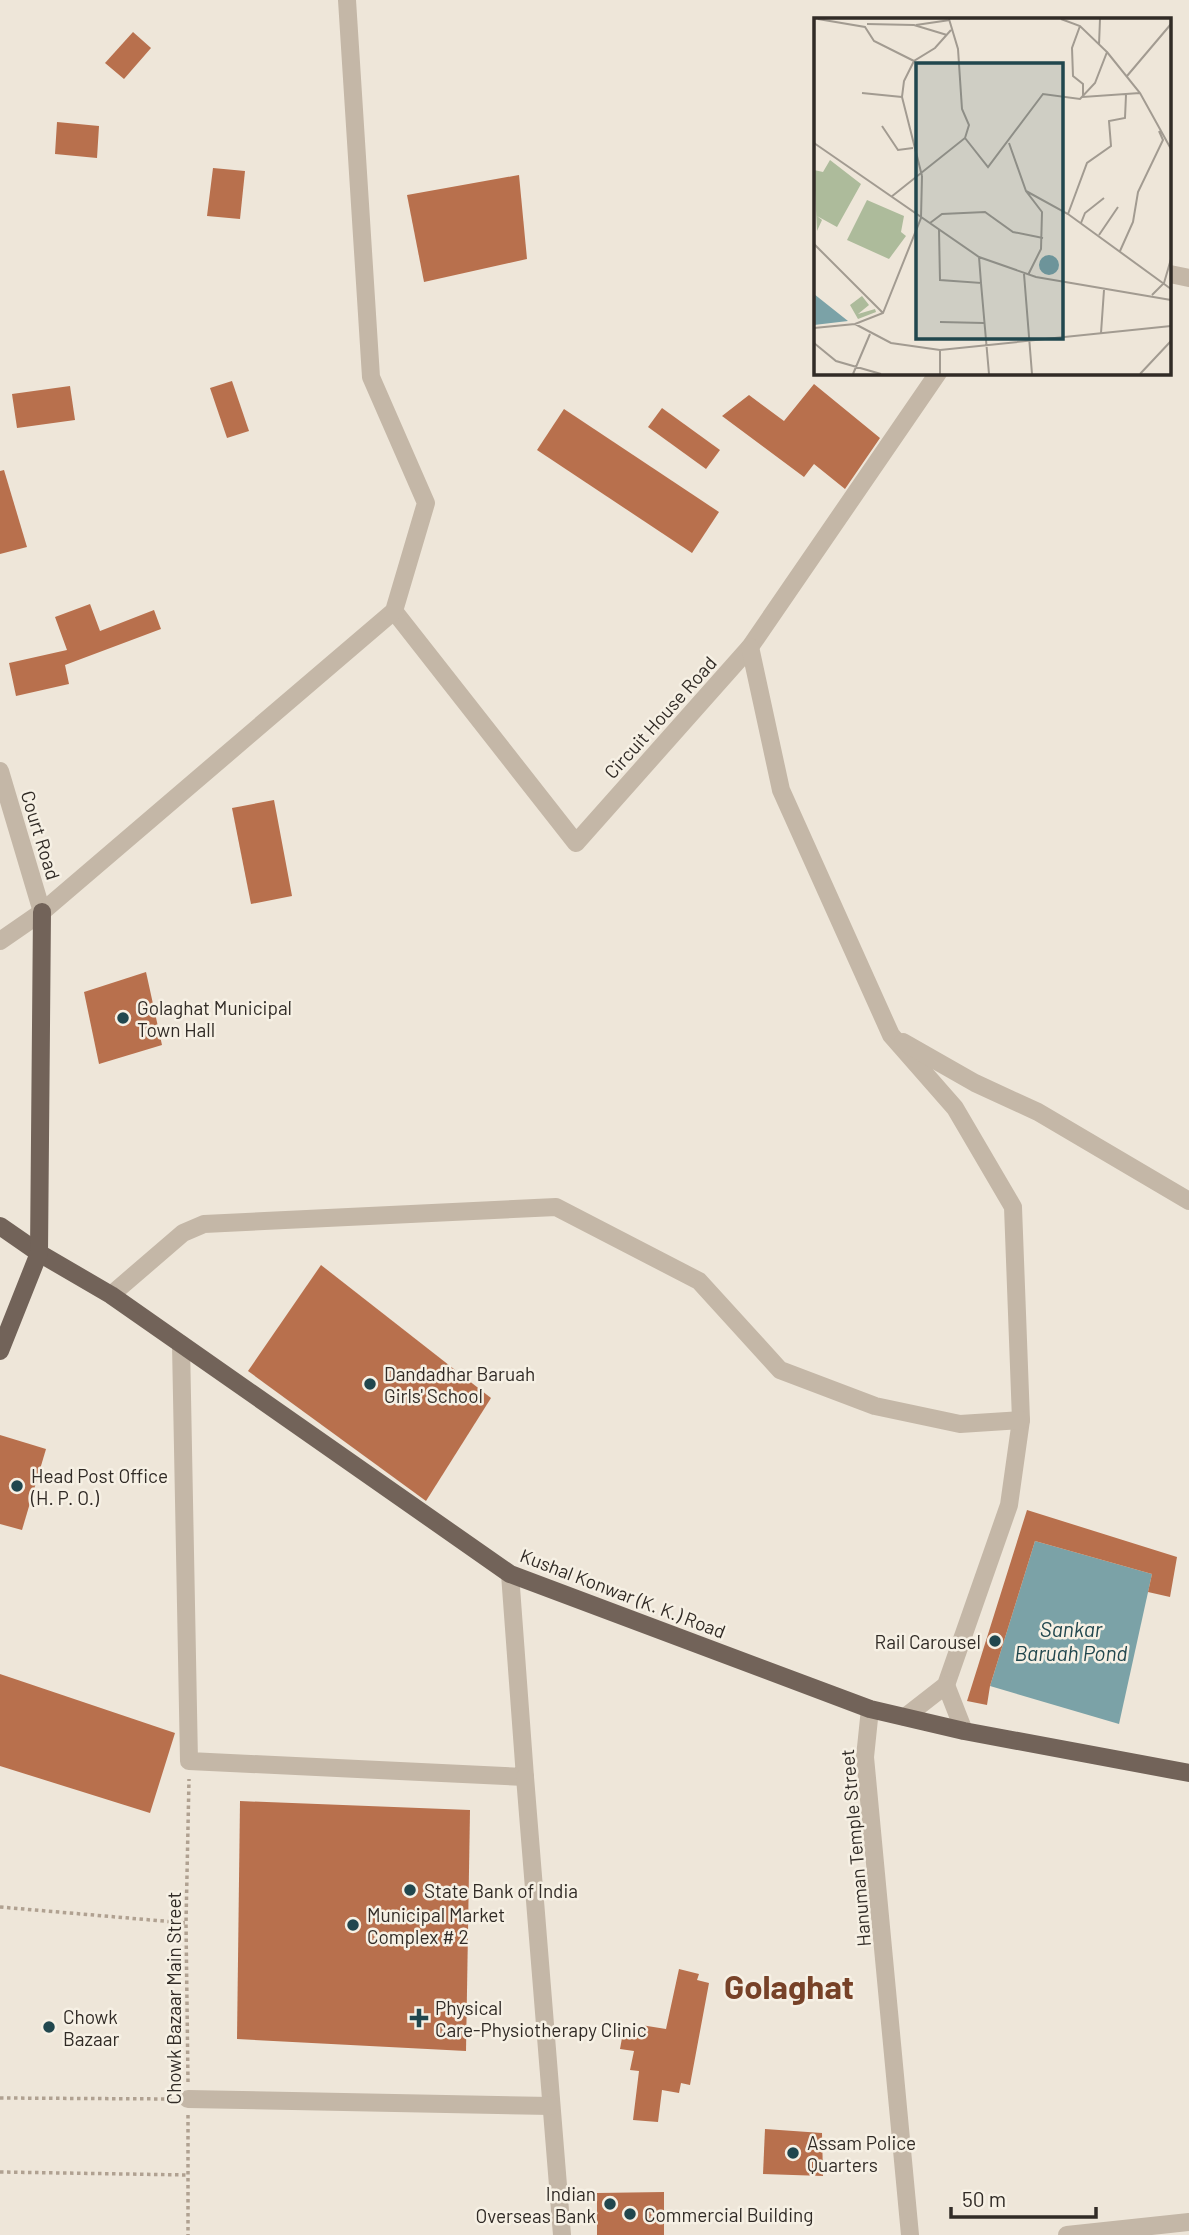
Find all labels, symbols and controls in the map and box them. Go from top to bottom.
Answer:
inset map [814,18,1172,374]
street label: Circuit House Road [599,651,721,783]
street label: Court Road [17,788,65,882]
place label: Golaghat Municipal Town Hall [137,996,292,1041]
marker: Golaghat Municipal Town Hall [115,1010,131,1026]
place label: Dandadhar Baruah Girls' School [384,1362,535,1407]
marker: Dandadhar Baruah Girls' School [362,1376,378,1392]
place label: Head Post Office (H. P. O.) [30,1464,168,1509]
marker: Head Post Office (H. P. O.) [9,1478,25,1494]
street label: Kushal Konwar (K. K.) Road [517,1543,729,1643]
water label: Sankar Baruah Pond [1015,1616,1127,1665]
place label: Rail Carousel [875,1630,981,1653]
marker: Rail Carousel [987,1633,1003,1649]
street label: Hanuman Temple Street [835,1748,875,1948]
place label: State Bank of India [424,1879,578,1902]
marker: State Bank of India [402,1882,418,1898]
street label: Chowk Bazaar Main Street [162,1892,185,2104]
place label: Municipal Market Complex # 2 [367,1903,505,1948]
marker: Municipal Market Complex # 2 [345,1917,361,1933]
district label: Golaghat [724,1966,854,2006]
place label: Physical Care-Physiotherapy Clinic [435,1996,647,2041]
place label: Chowk Bazaar [63,2005,119,2050]
marker: Physical Care-Physiotherapy Clinic [409,2008,429,2028]
marker: Chowk Bazaar [41,2019,57,2035]
place label: Assam Police Quarters [807,2131,916,2176]
marker: Assam Police Quarters [785,2145,801,2161]
scale bar [951,2176,1096,2220]
place label: Indian Overseas Bank [475,2182,596,2227]
text: 50 m [962,2186,1006,2211]
marker: Indian Overseas Bank [602,2196,618,2212]
place label: Commercial Building [644,2203,813,2226]
marker: Commercial Building [622,2206,638,2222]

